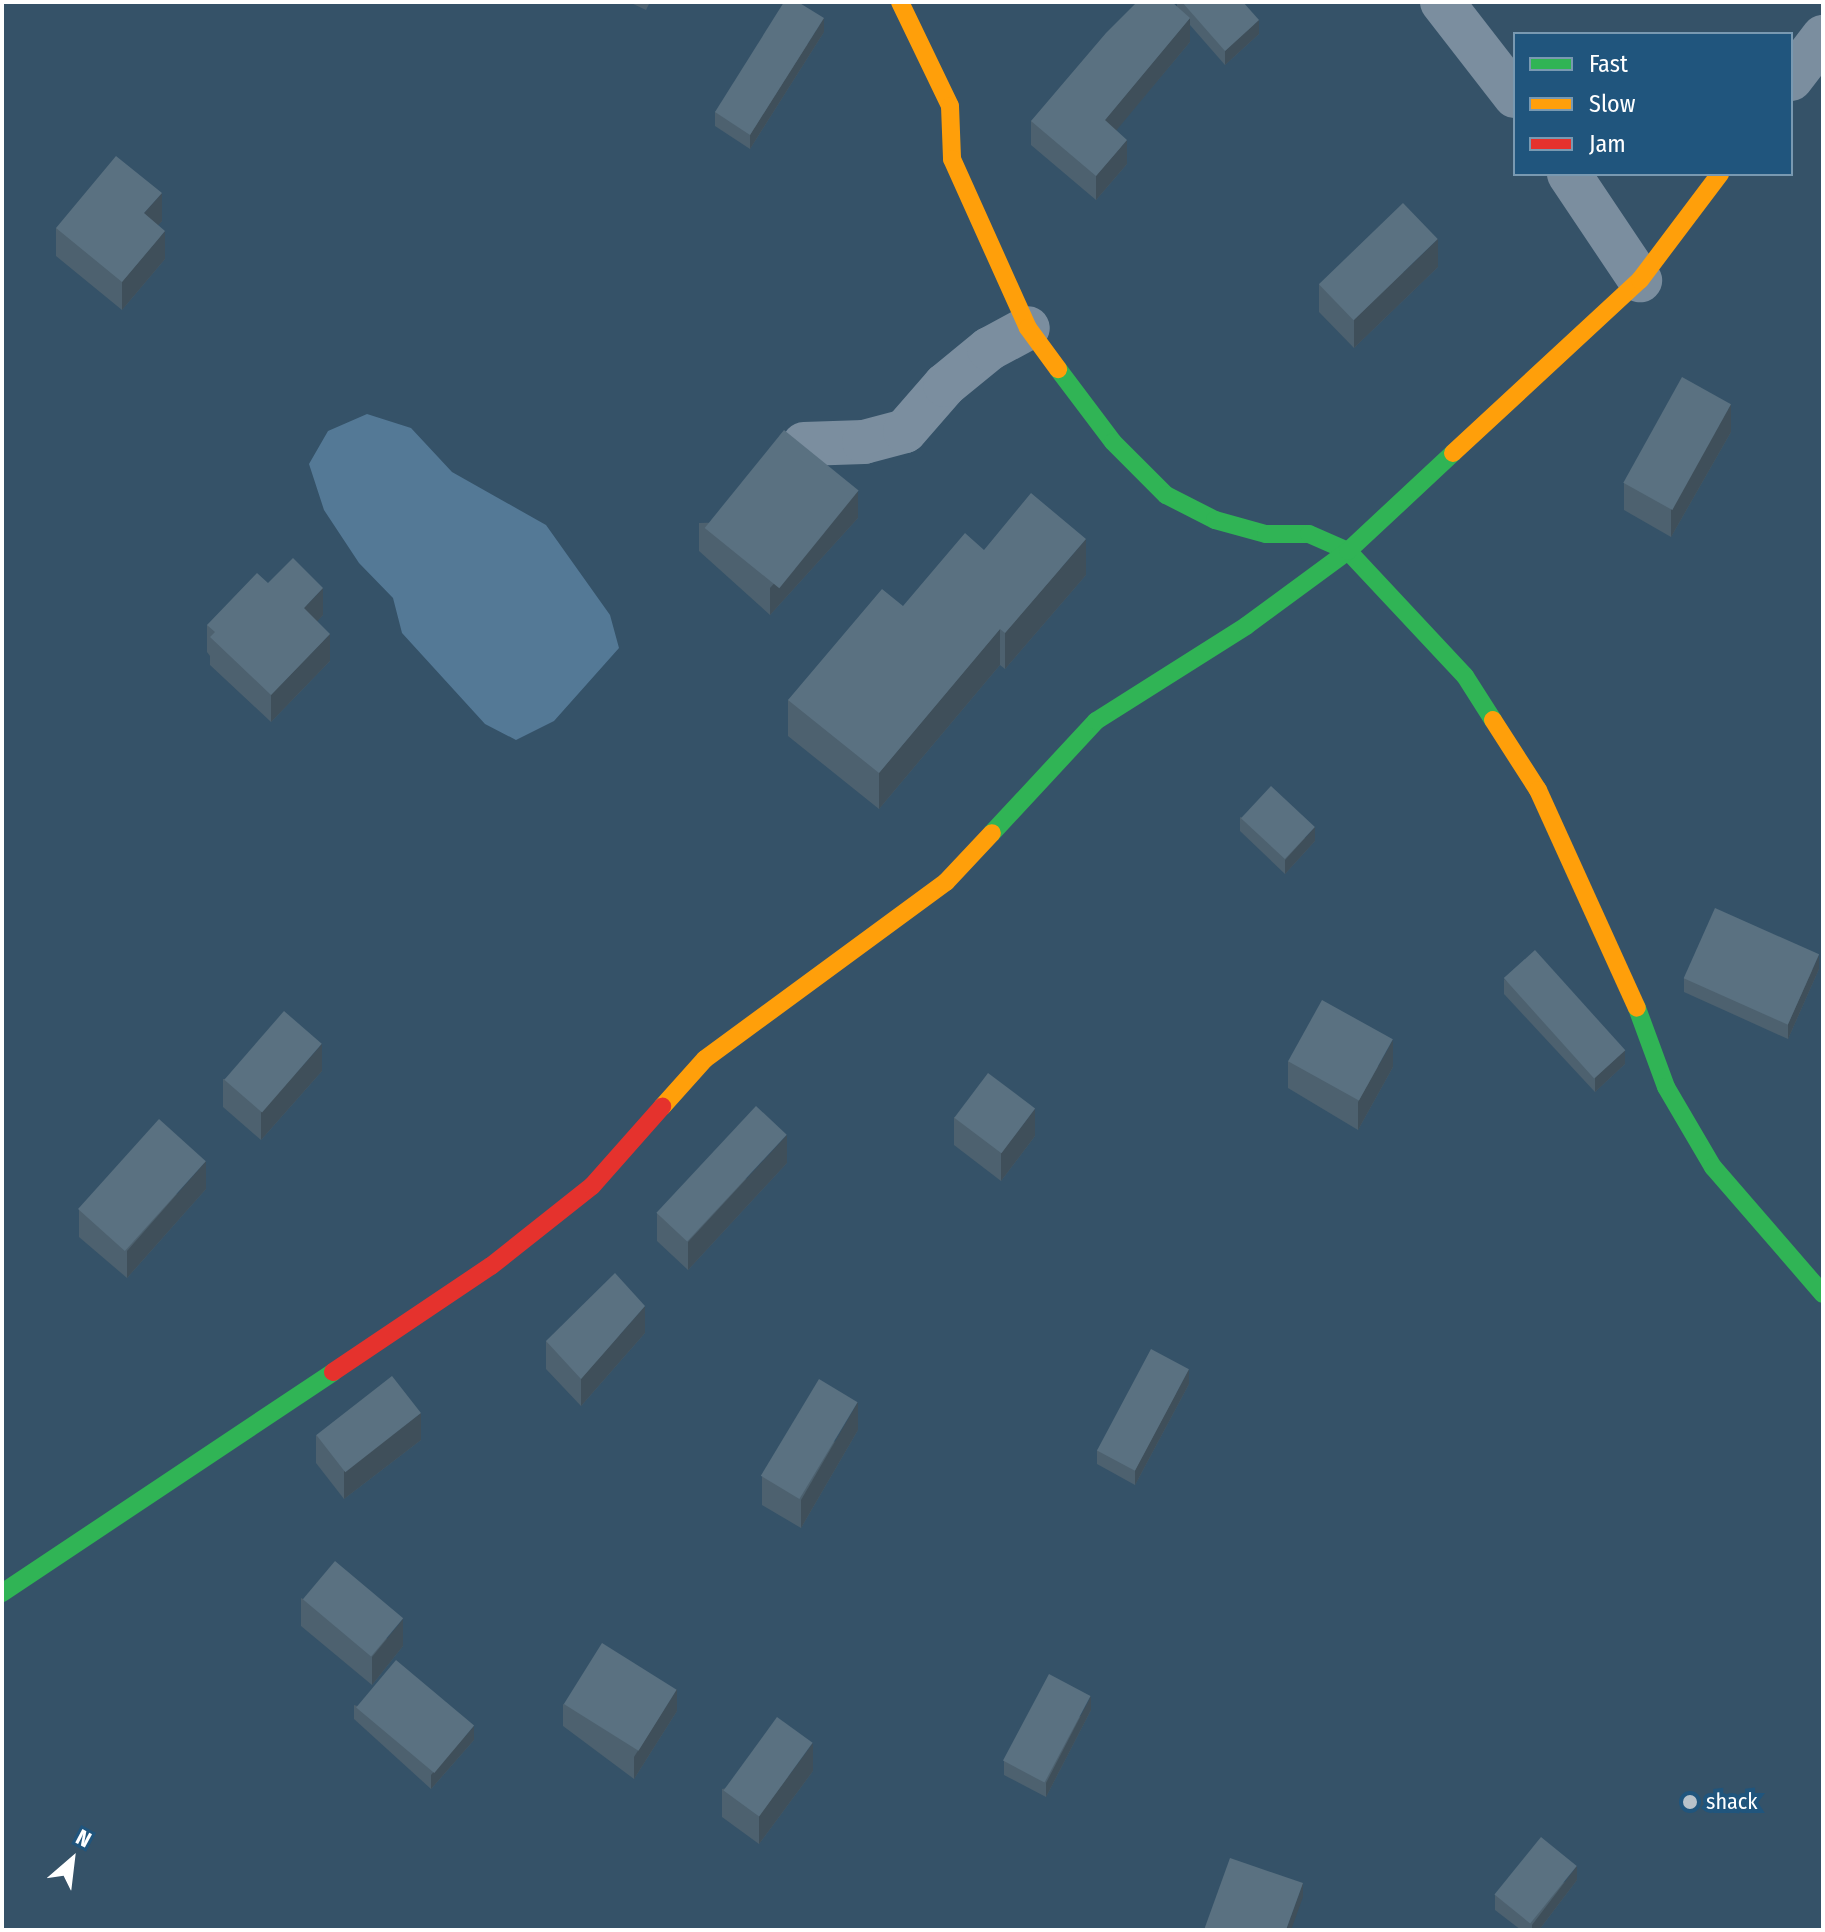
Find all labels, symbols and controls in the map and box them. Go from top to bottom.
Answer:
legend [1513,32,1793,176]
text: Fast [1589,50,1628,78]
text: Slow [1589,90,1635,118]
text: Jam [1589,130,1626,158]
place label: shack [1706,1789,1757,1815]
marker: shack [1681,1793,1699,1811]
north arrow [32,1820,112,1900]
text: N [71,1823,96,1853]

